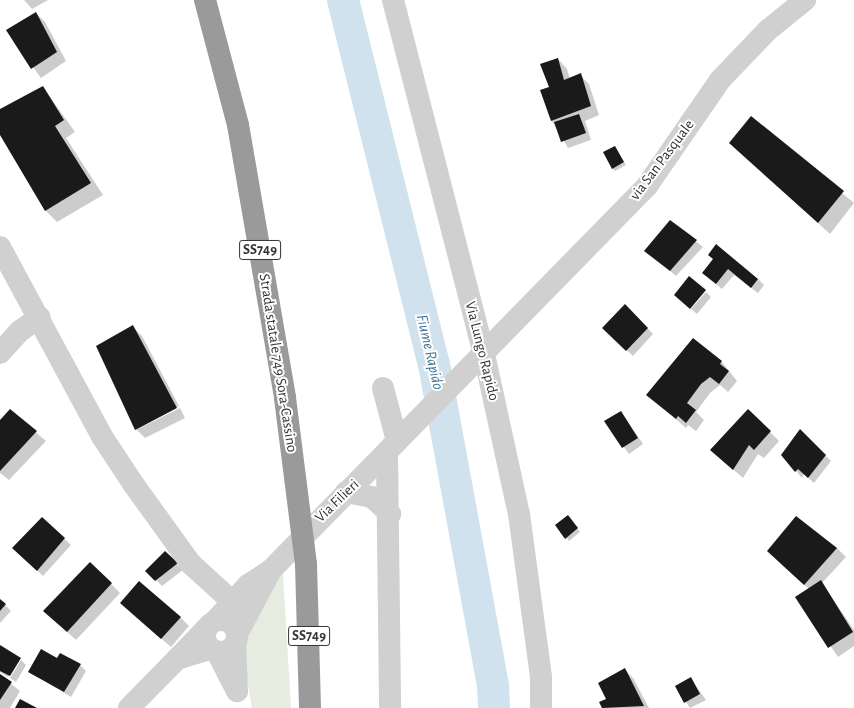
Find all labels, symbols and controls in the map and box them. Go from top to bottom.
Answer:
street label: via San Pasquale [626,116,698,204]
road number: SS749 [239,238,281,262]
street label: Strada statale 749 Sora-Cassino [255,272,301,454]
street label: Via Lungo Rapido [461,300,503,402]
water label: Fiume Rapido [412,313,448,391]
street label: Via Filieri [311,476,363,526]
road number: SS749 [288,624,330,648]

